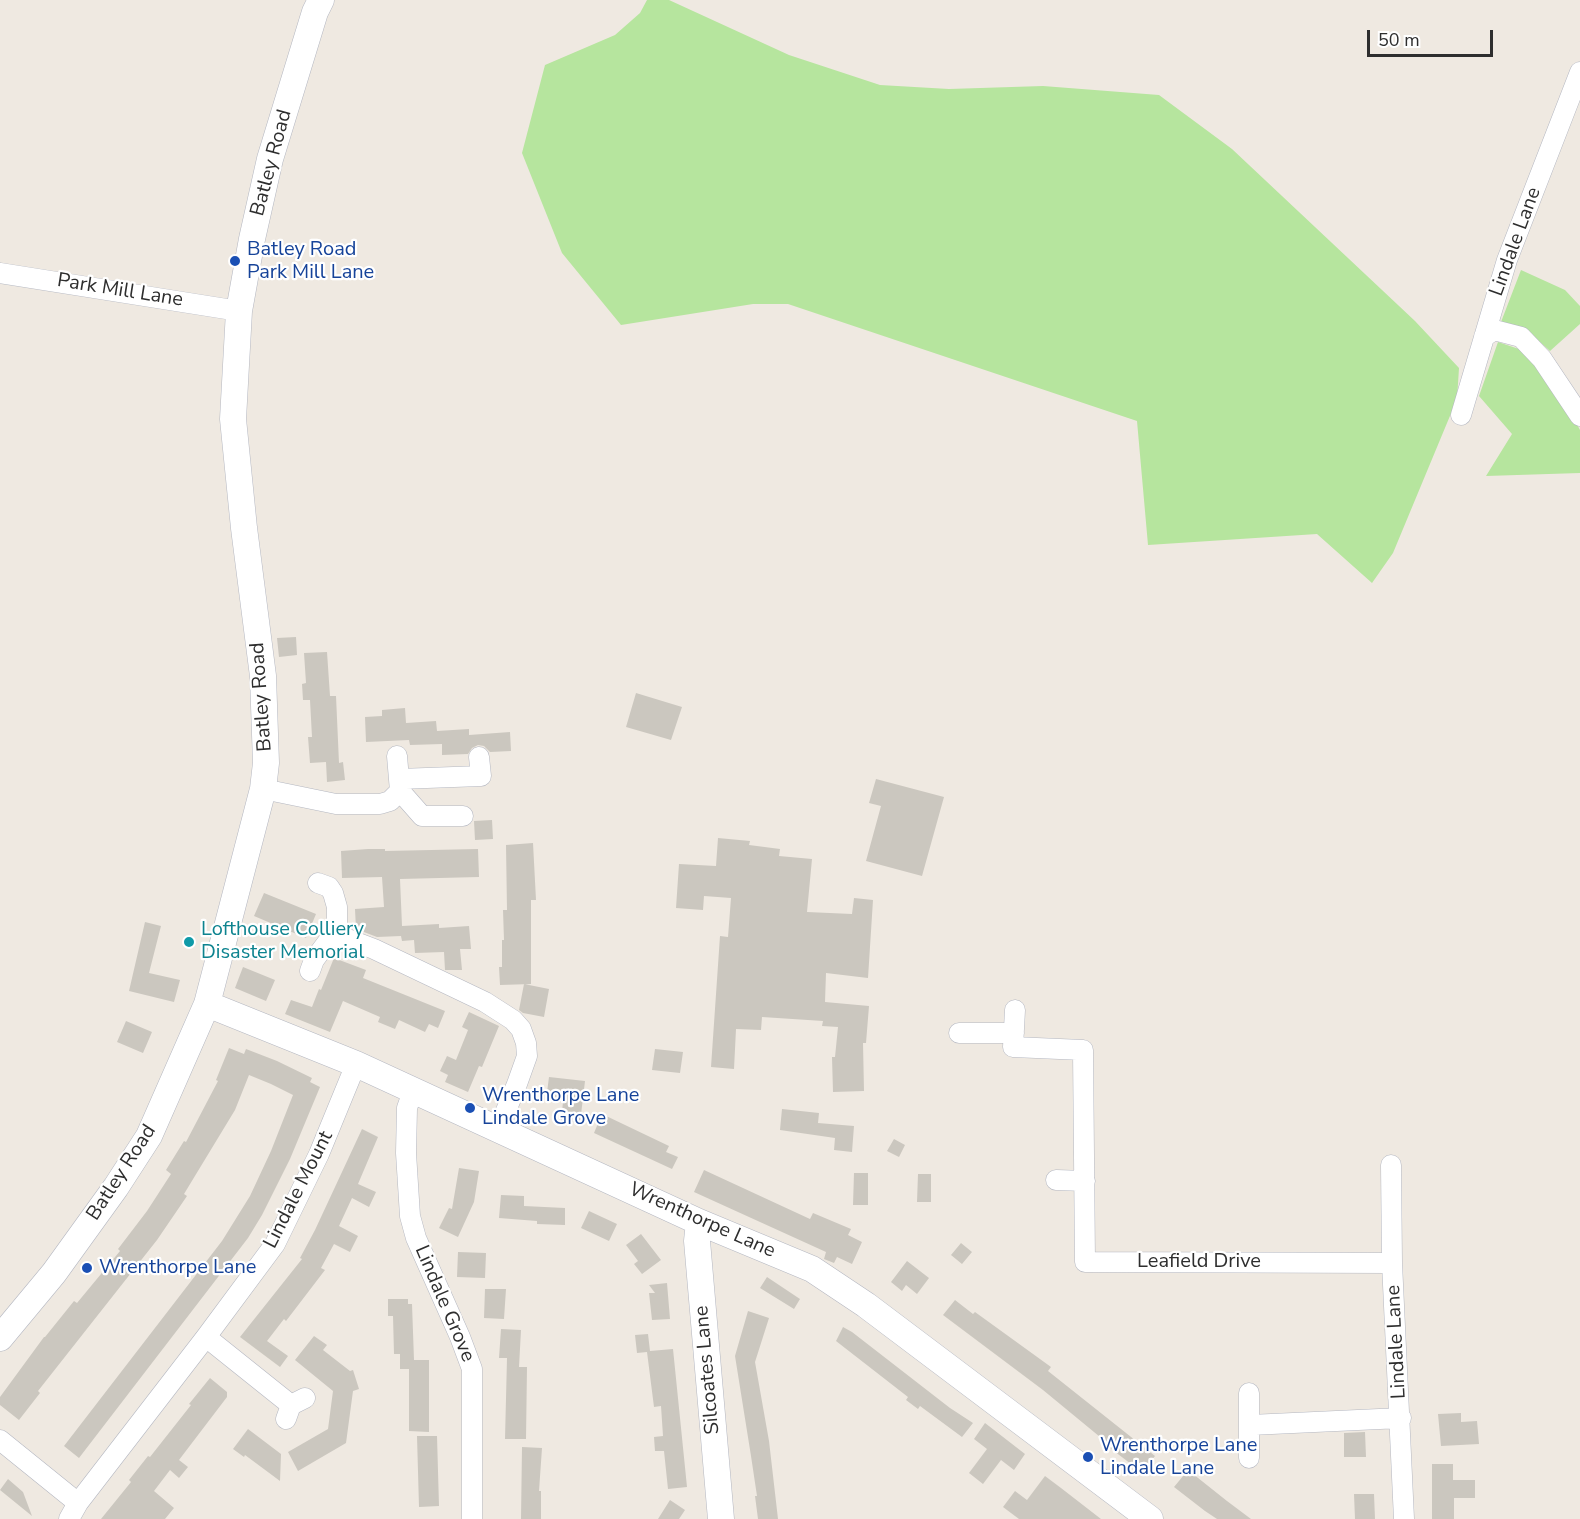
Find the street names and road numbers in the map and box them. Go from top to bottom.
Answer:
street label: Batley Road [246,107,298,219]
street label: Lindale Lane [1485,184,1547,300]
street label: Park Mill Lane [55,269,185,313]
street label: Batley Road [246,642,278,752]
street label: Batley Road [82,1121,162,1225]
street label: Lindale Mount [259,1127,339,1253]
street label: Wrenthorpe Lane [625,1178,779,1264]
street label: Lindale Grove [409,1242,479,1366]
street label: Leafield Drive [1137,1250,1261,1274]
street label: Lindale Lane [1382,1284,1412,1400]
street label: Silcoates Lane [690,1305,726,1435]

